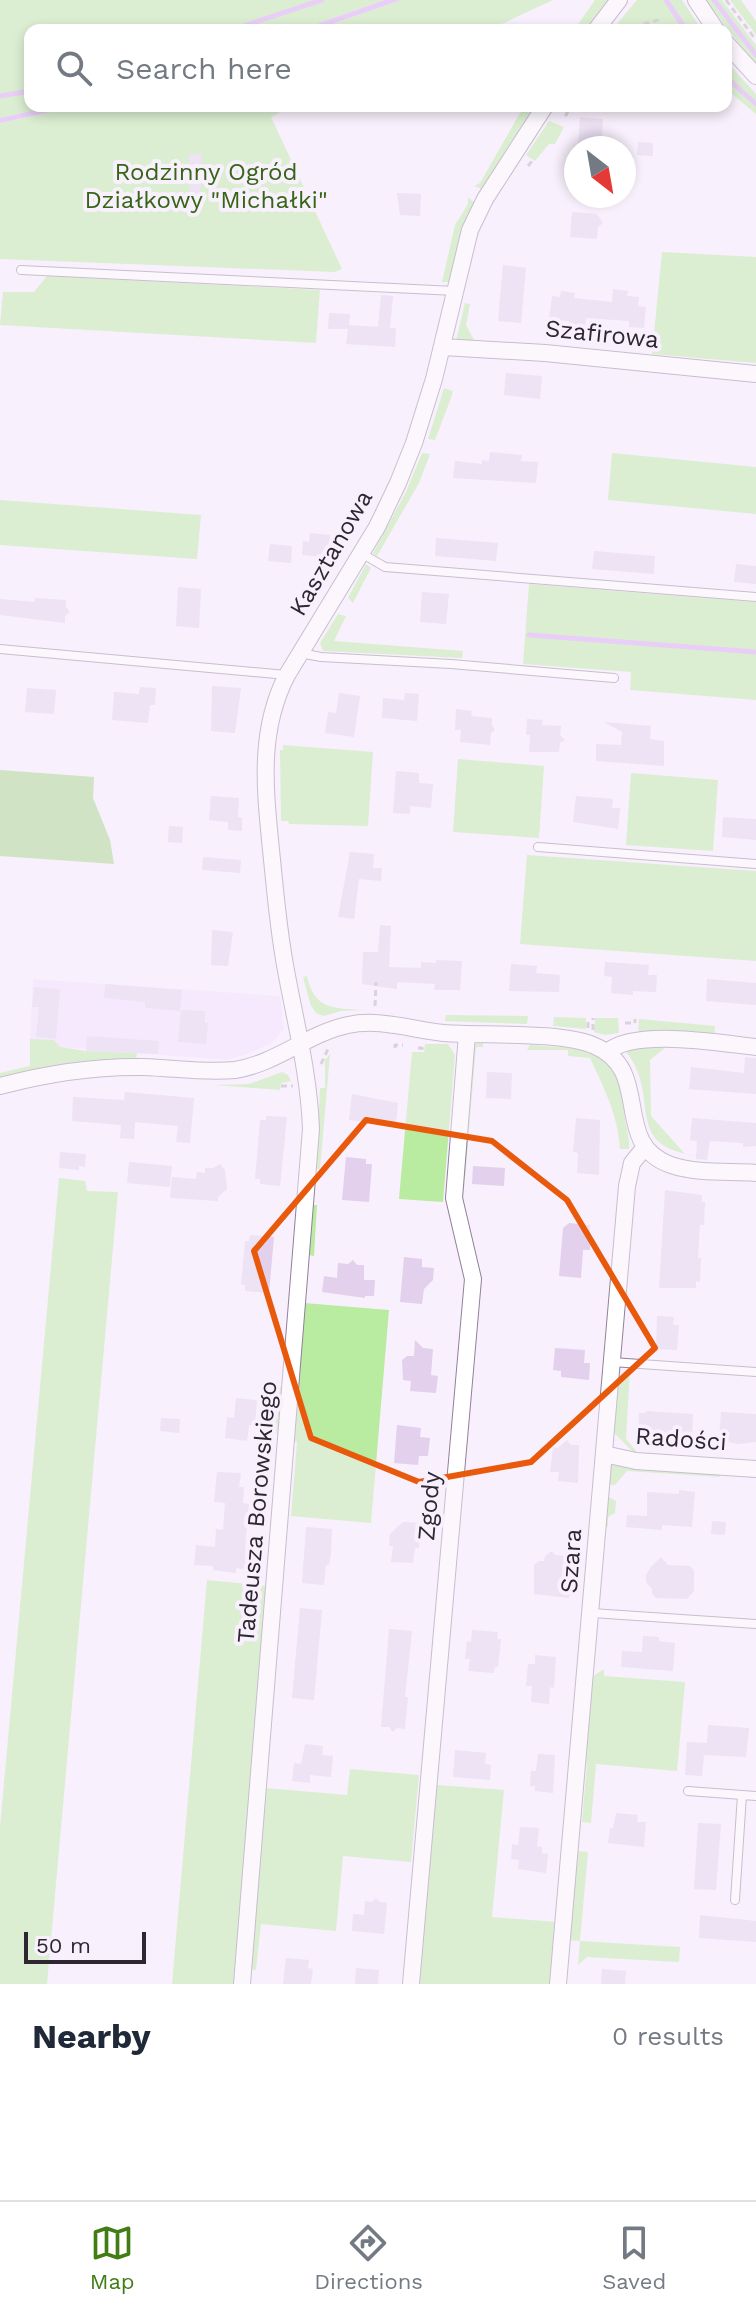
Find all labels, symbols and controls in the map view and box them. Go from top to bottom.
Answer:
search box [24,24,732,112]
icon: search [52,46,96,90]
text: Search here [116,51,292,86]
north arrow [564,136,636,208]
park label: Rodzinny Ogród Działkowy "Michałki" [84,158,328,214]
street label: Szafirowa [544,314,660,354]
street label: Kasztanowa [284,485,378,621]
street label: Tadeusza Borowskiego [232,1380,282,1644]
street label: Radości [634,1422,728,1456]
street label: Zgody [412,1470,446,1542]
street label: Szara [555,1528,587,1594]
scale bar [24,1928,146,1964]
text: 50 m [36,1933,91,1958]
text: Nearby [32,2016,151,2056]
text: 0 results [612,2021,724,2051]
tab: Map [90,2221,135,2294]
tab: Directions [314,2221,423,2294]
tab: Saved [602,2221,666,2294]

